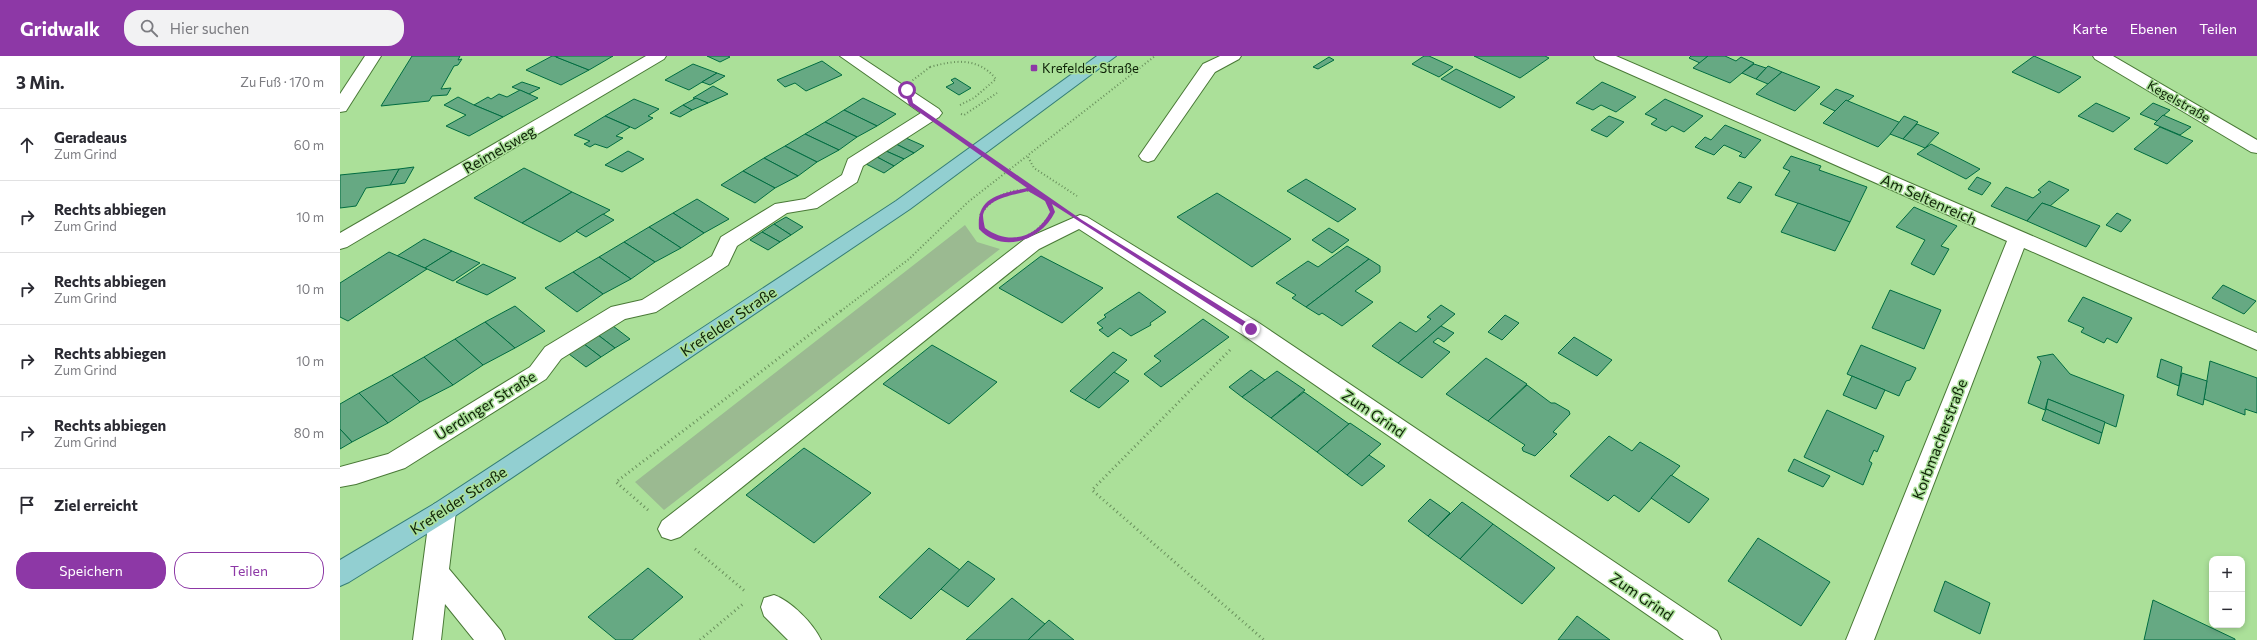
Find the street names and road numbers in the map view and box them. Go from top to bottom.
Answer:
street label: Kegelstraße [2145,77,2213,125]
street label: Reimelsweg [460,121,538,177]
street label: Am Seltenreich [1878,170,1980,228]
street label: Krefelder Straße [677,282,779,360]
street label: Uerdinger Straße [431,367,539,443]
street label: Korbmacherstraße [1908,376,1970,502]
street label: Zum Grind [1339,385,1409,441]
street label: Krefelder Straße [406,462,510,538]
street label: Zum Grind [1607,568,1677,624]

